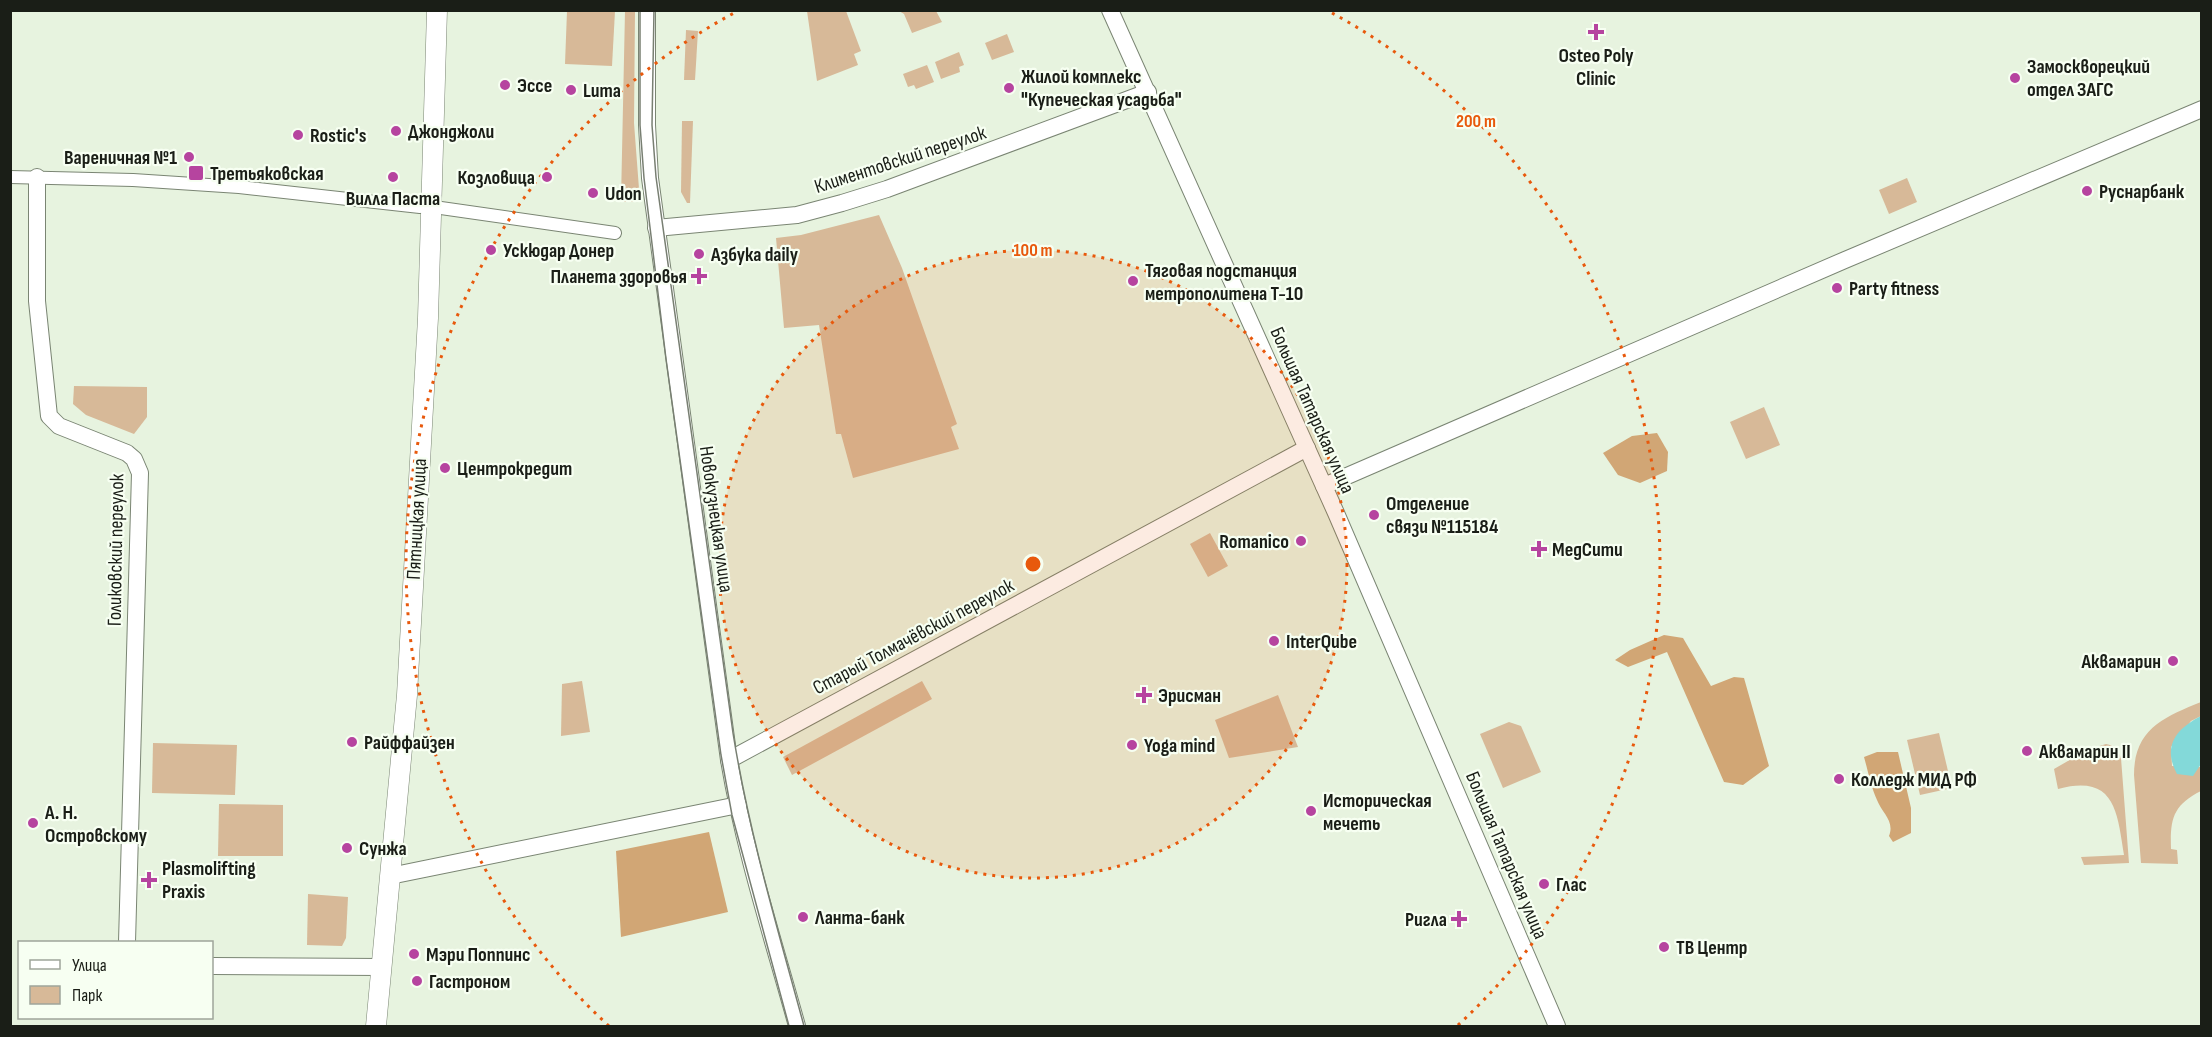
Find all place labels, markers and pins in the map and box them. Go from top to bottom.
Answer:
marker: Osteo Poly Clinic [1587,23,1605,41]
place label: Osteo Poly Clinic [1558,44,1634,91]
place label: Замоскворецкий отдел ЗАГС [2027,55,2150,102]
place label: Жилой комплекс "Купеческая усадьба" [1021,65,1182,112]
marker: Замоскворецкий отдел ЗАГС [2008,71,2022,85]
place label: Эссе [517,74,552,98]
marker: Эссе [498,78,512,92]
place label: Luma [583,79,621,103]
marker: Жилой комплекс "Купеческая усадьба" [1002,81,1016,95]
marker: Luma [564,83,578,97]
place label: Джонджоли [408,120,494,144]
place label: Rostic's [310,124,367,148]
marker: Джонджоли [389,124,403,138]
marker: Rostic's [291,128,305,142]
place label: Вареничная №1 [64,146,177,170]
marker: Вареничная №1 [182,150,196,164]
place label: Третьяковская [210,162,324,186]
marker: Третьяковская [187,164,205,182]
place label: Козловица [458,166,535,190]
marker: Вилла Паста [386,170,400,184]
marker: Козловица [540,170,554,184]
place label: Руснарбанк [2099,180,2185,204]
place label: Udon [605,182,642,206]
marker: Руснарбанк [2080,184,2094,198]
marker: Udon [586,186,600,200]
place label: Вилла Паста [346,187,440,211]
place label: Ускюдар Донер [503,239,614,263]
marker: Ускюдар Донер [484,243,498,257]
place label: Азбука daily [710,243,799,267]
marker: Азбука daily [692,247,706,261]
place label: Тяговая подстанция метрополитена Т-10 [1145,259,1303,306]
place label: Планета здоровья [550,265,687,289]
marker: Планета здоровья [692,269,706,283]
marker: Тяговая подстанция метрополитена Т-10 [1126,274,1140,288]
place label: Party fitness [1849,277,1940,301]
marker: Party fitness [1830,281,1844,295]
place label: Центрокредит [457,457,572,481]
marker: Центрокредит [438,461,452,475]
place label: Отделение связи №115184 [1386,492,1498,539]
marker: Отделение связи №115184 [1367,508,1381,522]
place label: Romanico [1219,530,1289,554]
marker: Romanico [1294,534,1308,548]
place label: МедСити [1552,538,1623,562]
marker: МедСити [1530,540,1548,558]
centre of rings [1023,554,1043,574]
place label: InterQube [1286,630,1357,654]
marker: InterQube [1267,634,1281,648]
place label: Аквамарин [2080,650,2161,674]
marker: Аквамарин [2166,654,2180,668]
place label: Эрисман [1158,684,1221,708]
marker: Эрисман [1135,686,1153,704]
place label: Райффайзен [364,731,455,755]
place label: Yoga mind [1144,734,1215,758]
marker: Райффайзен [345,735,359,749]
marker: Yoga mind [1125,738,1139,752]
place label: Аквамарин II [2038,740,2131,764]
marker: Аквамарин II [2020,744,2034,758]
place label: Колледж МИД РФ [1851,768,1977,792]
marker: Колледж МИД РФ [1832,772,1846,786]
place label: Историческая мечеть [1323,789,1432,836]
place label: А. Н. Островскому [44,801,148,848]
marker: Историческая мечеть [1304,804,1318,818]
marker: А. Н. Островскому [26,816,40,830]
place label: Сунжа [359,837,407,861]
marker: Сунжа [340,841,354,855]
place label: Plasmolifting Praxis [162,857,256,904]
marker: Plasmolifting Praxis [140,871,158,889]
place label: Глас [1556,873,1587,897]
marker: Глас [1537,877,1551,891]
place label: Ланта-банк [814,906,905,930]
place label: Ригла [1405,908,1447,932]
marker: Ланта-банк [796,910,810,924]
marker: Ригла [1452,912,1466,926]
place label: ТВ Центр [1676,936,1747,960]
marker: ТВ Центр [1657,940,1671,954]
place label: Мэри Поппинс [426,943,531,967]
marker: Мэри Поппинс [407,947,421,961]
place label: Гастроном [429,970,510,994]
marker: Гастроном [410,974,424,988]

